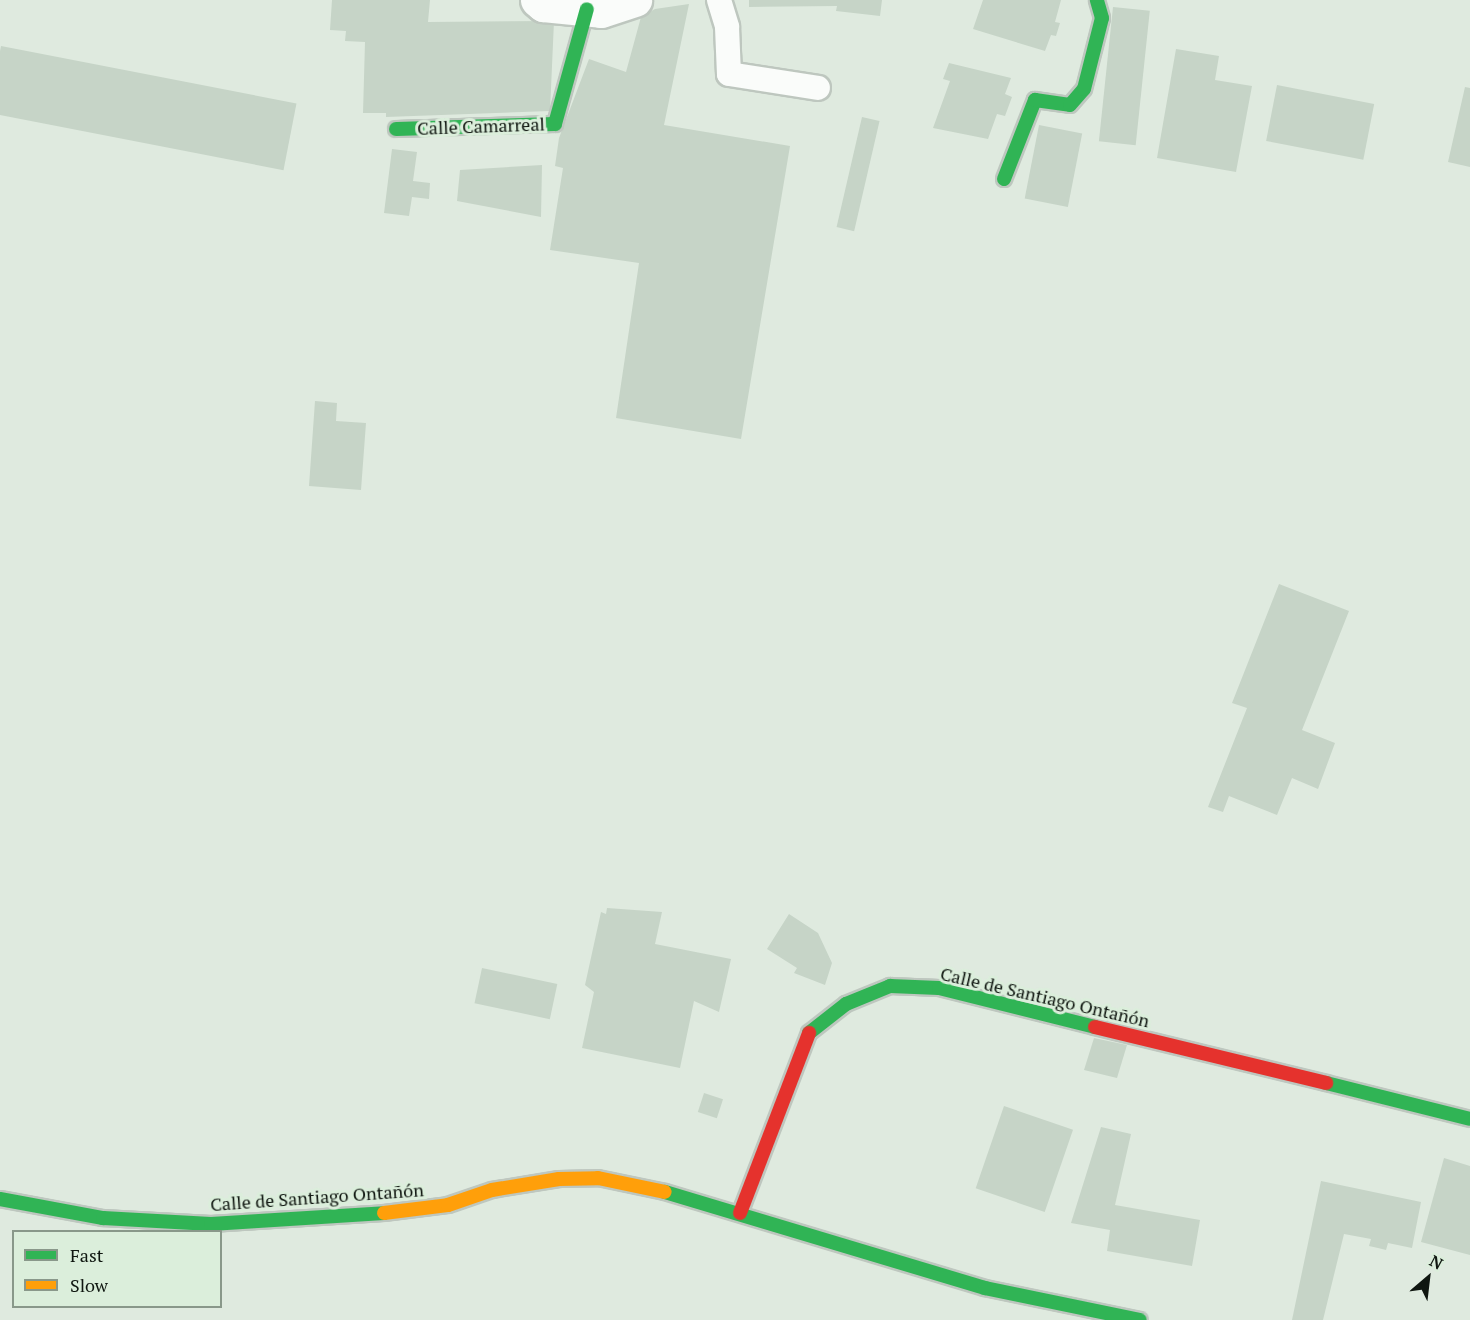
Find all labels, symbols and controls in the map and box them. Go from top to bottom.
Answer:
street label: Calle Camarreal [417,113,545,139]
street label: Calle de Santiago Ontañón [938,962,1152,1032]
street label: Calle de Santiago Ontañón [210,1179,424,1215]
legend [12,1230,222,1308]
text: Fast [70,1243,103,1267]
north arrow [1398,1248,1458,1308]
text: N [1426,1250,1447,1275]
text: Slow [70,1273,108,1297]

